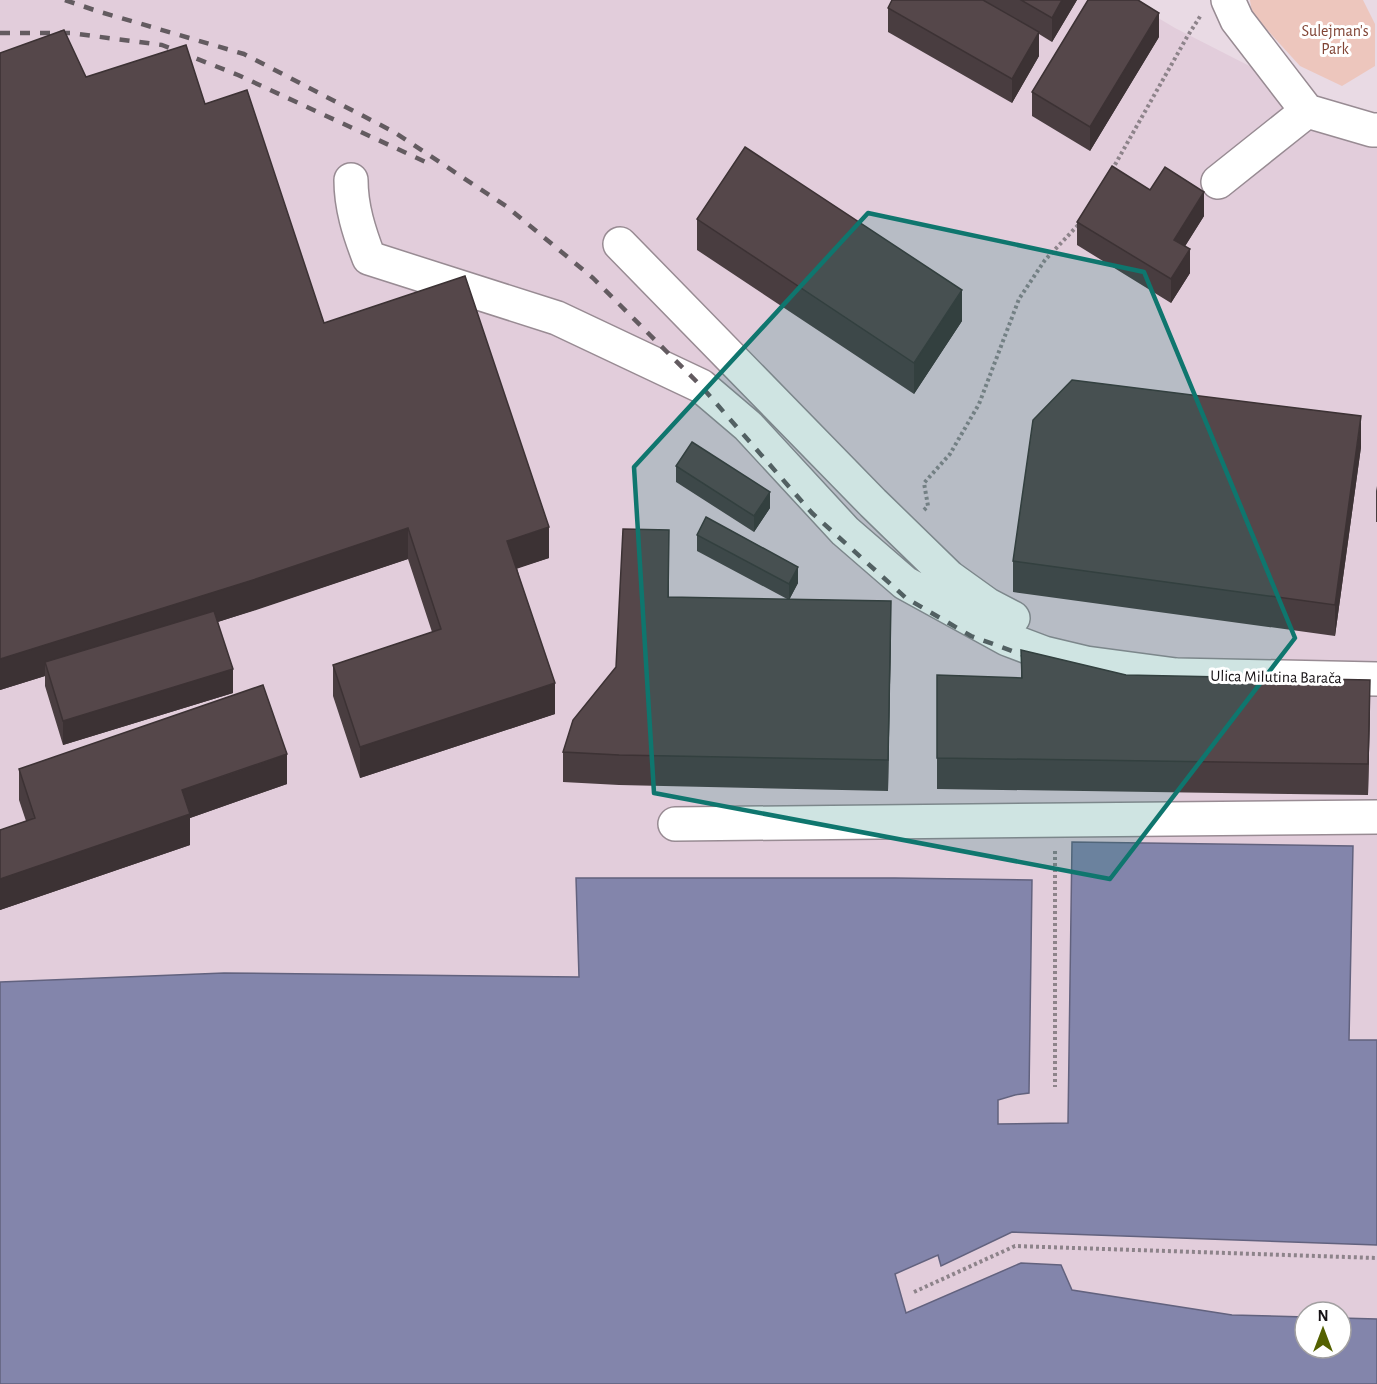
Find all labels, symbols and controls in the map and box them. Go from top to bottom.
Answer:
park label: Sulejman's Park [1301,23,1369,57]
street label: Ulica Milutina Barača [1210,668,1342,686]
north arrow [1293,1300,1353,1360]
text: N [1317,1308,1329,1324]

